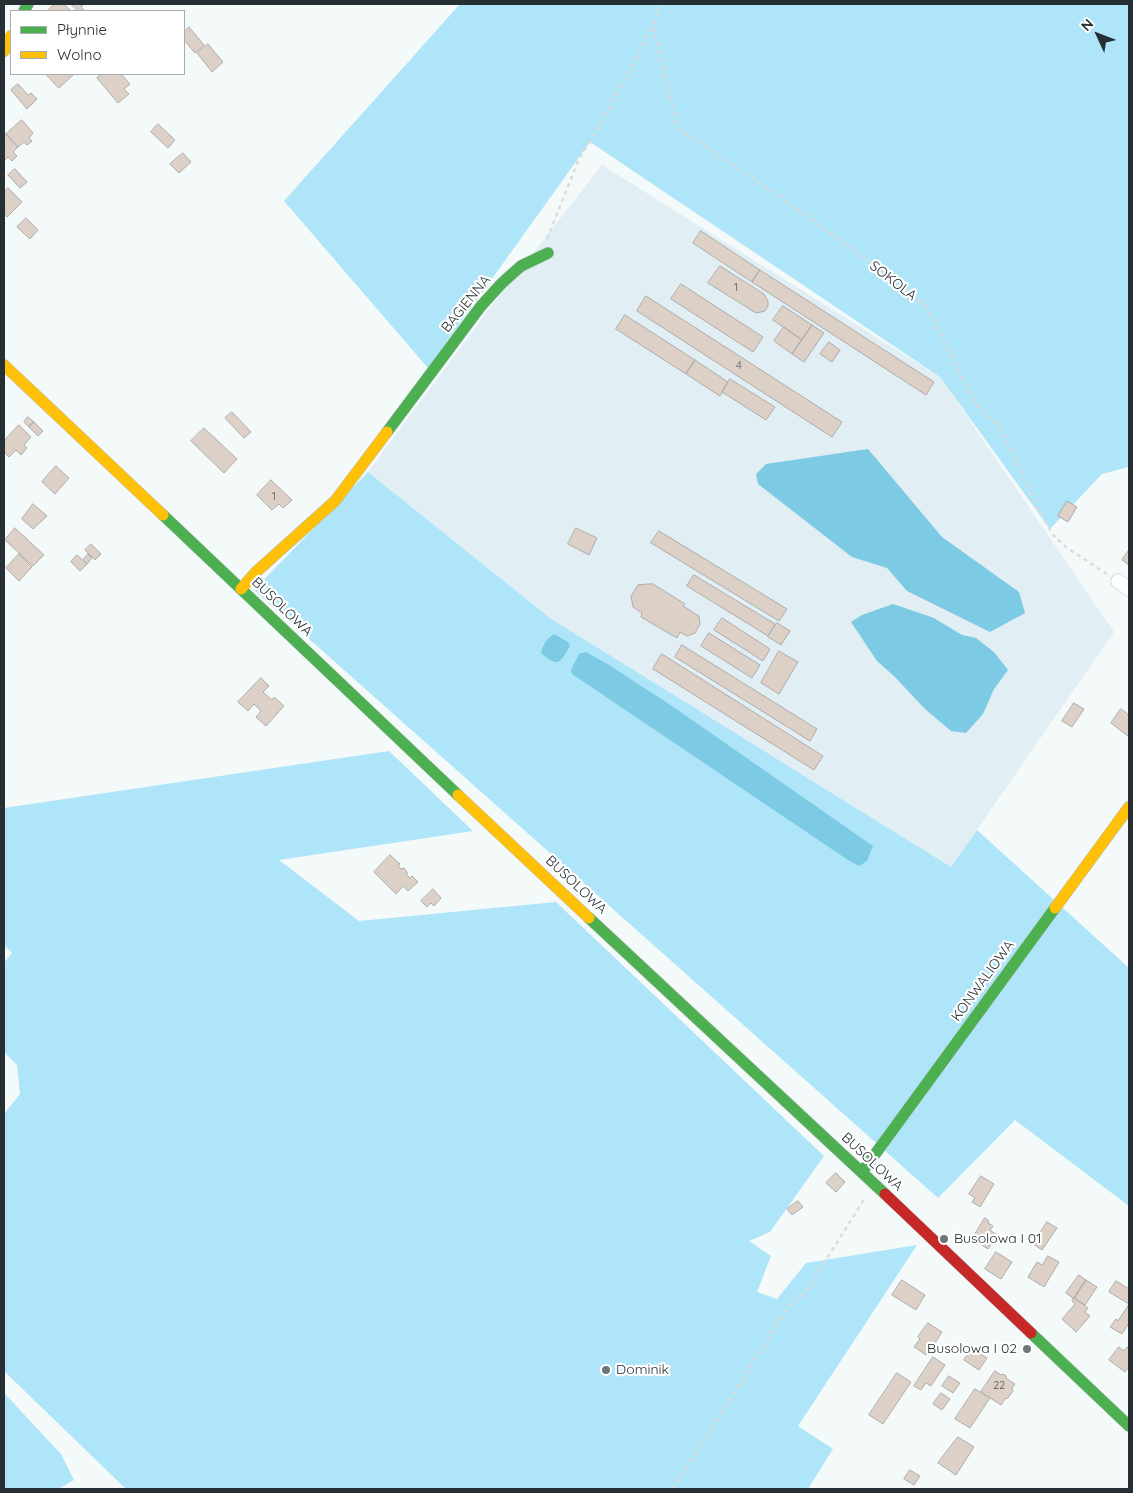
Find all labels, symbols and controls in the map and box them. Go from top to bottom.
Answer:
legend [10,10,185,75]
north arrow [1073,10,1123,60]
text: N [1077,15,1097,35]
text: Płynnie [57,20,107,39]
text: Wolno [57,45,102,64]
street label: SOKOLA [866,257,920,305]
street label: BAGIENNA [438,272,494,336]
house number: 1 [734,281,738,295]
house number: 4 [736,359,742,373]
house number: 1 [272,490,276,504]
street label: BUSOLOWA [248,574,316,640]
street label: BUSOLOWA [542,852,610,918]
street label: KONWALIOWA [948,937,1018,1025]
street label: BUSOLOWA [838,1129,906,1195]
place label: Busolowa I 01 [954,1231,1041,1247]
marker: Busolowa I 01 [938,1233,950,1245]
place label: Busolowa I 02 [927,1341,1017,1357]
marker: Busolowa I 02 [1021,1343,1033,1355]
place label: Dominik [616,1362,669,1378]
marker: Dominik [600,1364,612,1376]
house number: 22 [993,1379,1005,1393]

